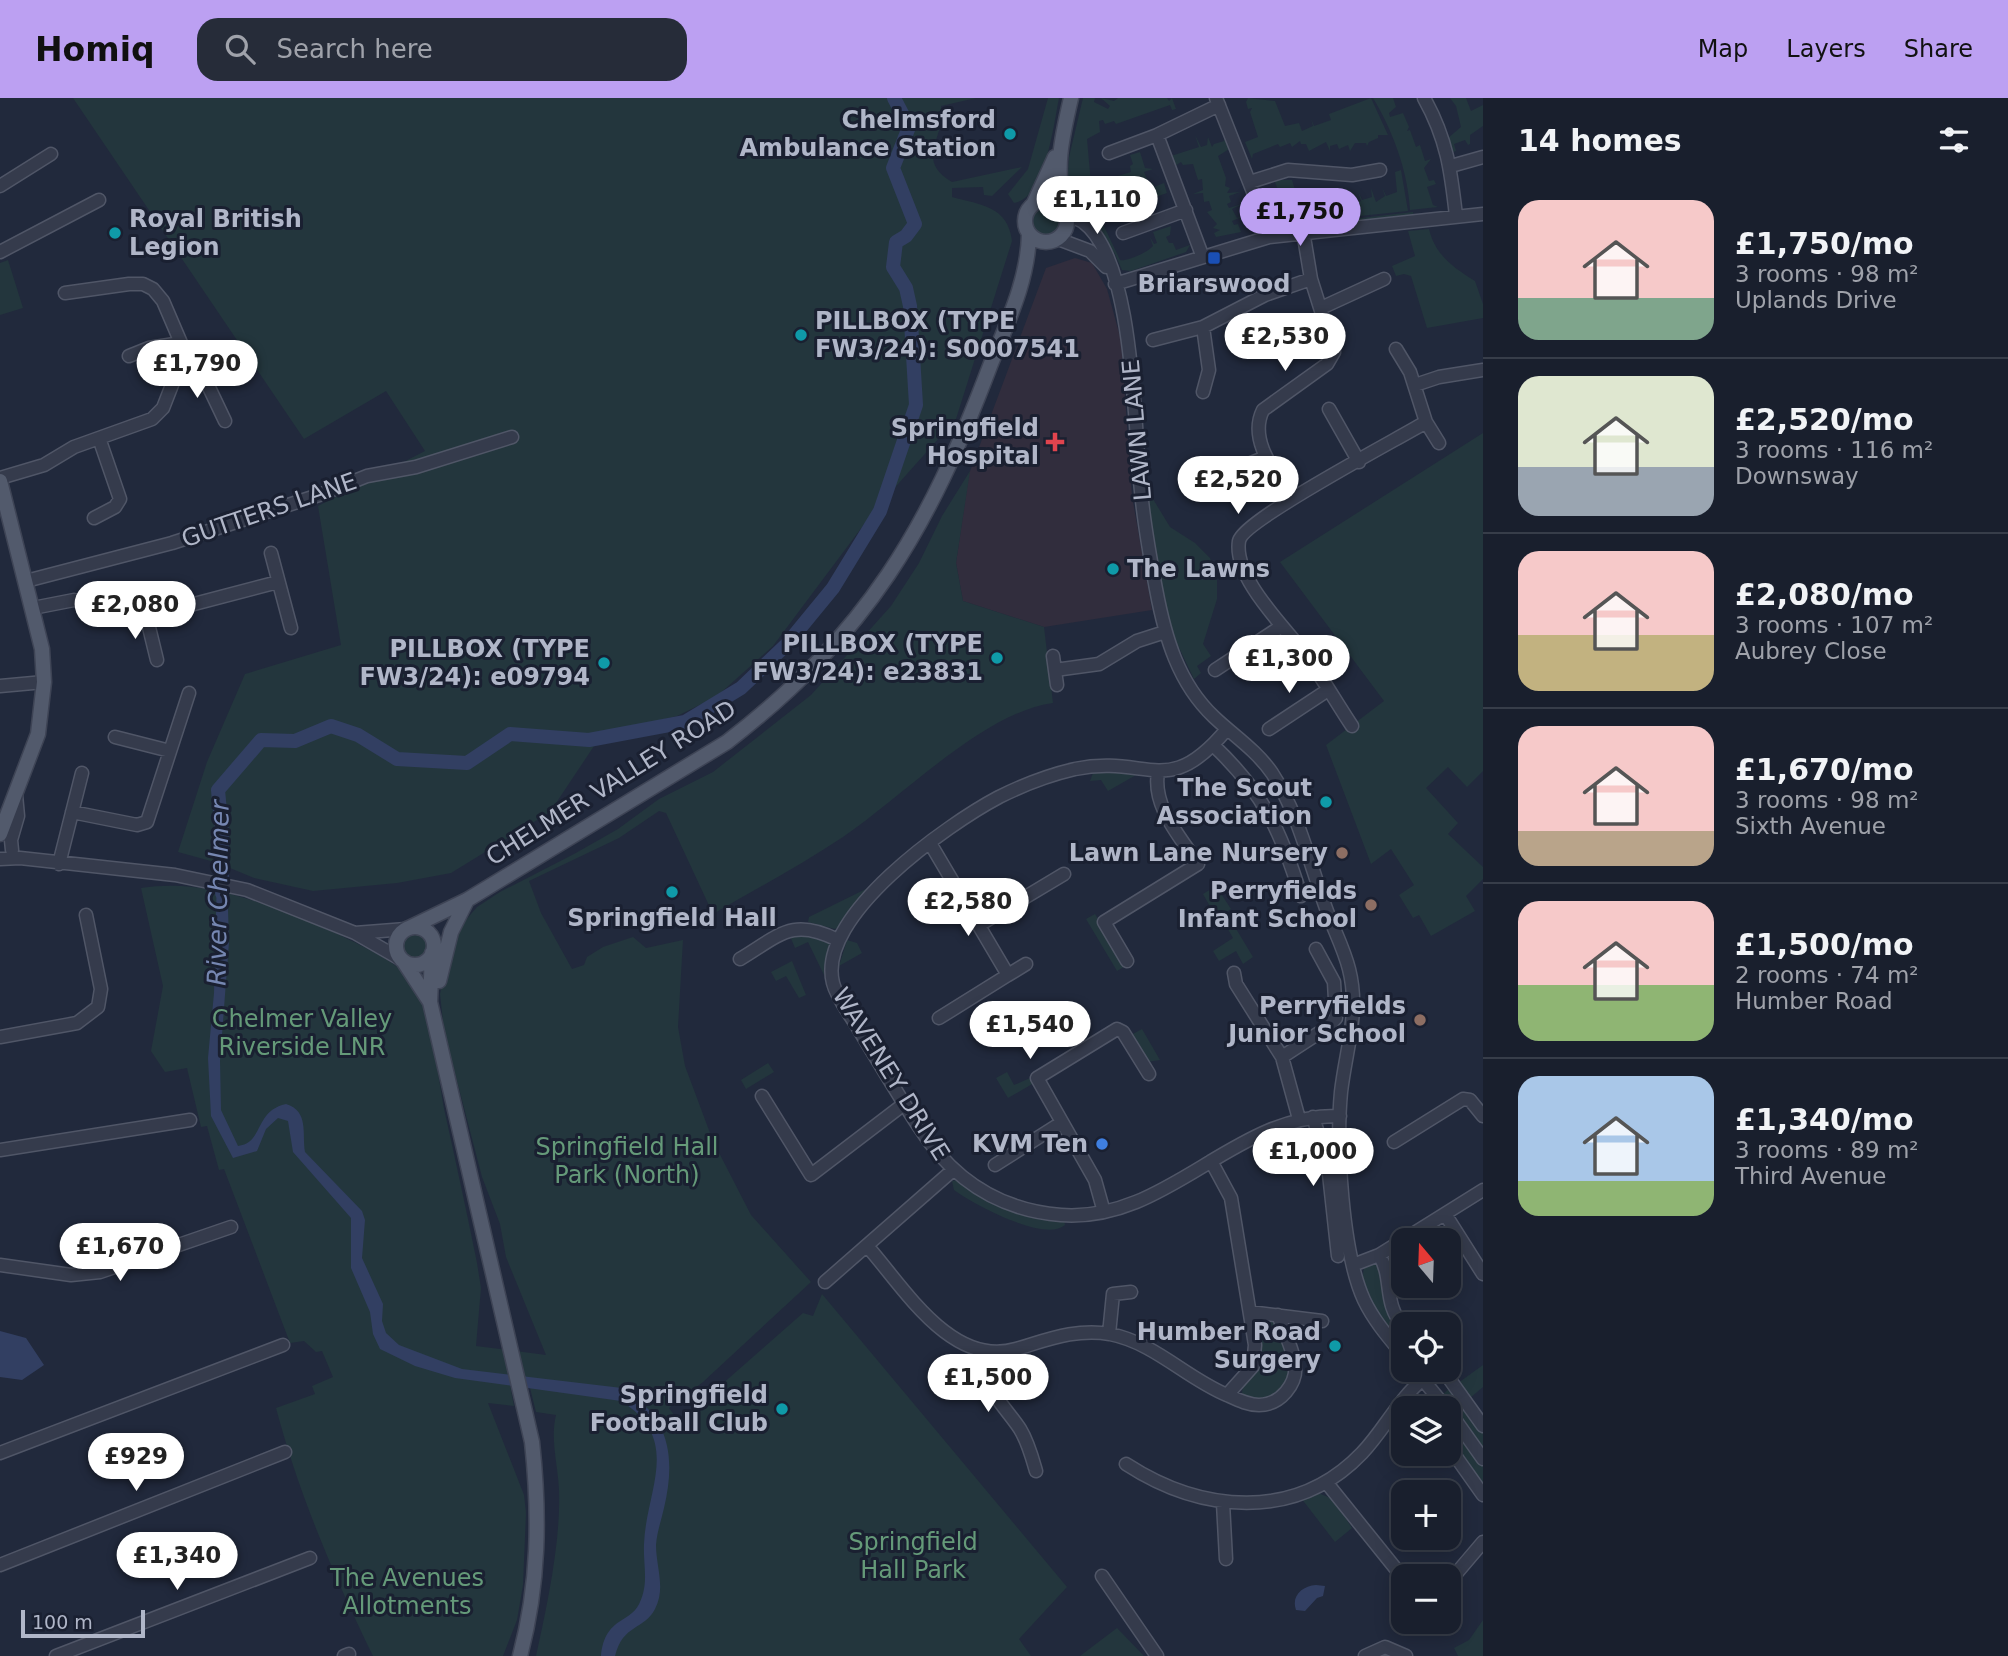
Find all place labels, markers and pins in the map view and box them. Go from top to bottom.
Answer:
place label: Chelmsford Ambulance Station [740,106,996,162]
marker: Chelmsford Ambulance Station [1002,126,1018,142]
pin: £1,110 [1040,176,1154,236]
pin: £1,750 [1243,188,1357,248]
place label: Royal British Legion [129,205,302,261]
marker: Royal British Legion [107,225,123,241]
marker: Briarswood [1206,250,1222,266]
place label: Briarswood [1138,270,1291,298]
place label: PILLBOX (TYPE FW3/24): S0007541 [815,307,1080,363]
pin: £2,530 [1228,314,1342,373]
marker: PILLBOX (TYPE FW3/24): S0007541 [793,327,809,343]
pin: £1,790 [140,341,254,400]
place label: Springfield Hospital [891,414,1039,470]
marker: Springfield Hospital [1045,432,1065,452]
pin: £2,520 [1181,456,1295,516]
place label: The Lawns [1127,555,1270,583]
marker: The Lawns [1105,561,1121,577]
pin: £2,080 [78,582,192,641]
place label: PILLBOX (TYPE FW3/24): e23831 [753,630,983,686]
place label: PILLBOX (TYPE FW3/24): e09794 [360,635,590,691]
pin: £1,300 [1232,636,1346,695]
marker: PILLBOX (TYPE FW3/24): e23831 [989,650,1005,666]
marker: PILLBOX (TYPE FW3/24): e09794 [596,655,612,671]
place label: The Scout Association [1156,774,1312,830]
marker: The Scout Association [1318,794,1334,810]
place label: Lawn Lane Nursery [1069,839,1328,867]
marker: Lawn Lane Nursery [1334,845,1350,861]
place label: Perryfields Infant School [1178,877,1357,933]
pin: £2,580 [911,878,1025,938]
marker: Springfield Hall [664,884,680,900]
marker: Perryfields Infant School [1363,897,1379,913]
place label: Springfield Hall [567,904,777,932]
place label: Perryfields Junior School [1226,992,1406,1048]
pin: £1,540 [973,1002,1087,1061]
marker: Perryfields Junior School [1412,1012,1428,1028]
pin: £1,000 [1256,1128,1370,1188]
place label: KVM Ten [972,1130,1088,1158]
marker: KVM Ten [1094,1136,1110,1152]
pin: £1,670 [63,1224,177,1283]
place label: Humber Road Surgery [1137,1318,1321,1374]
marker: Humber Road Surgery [1327,1338,1343,1354]
pin: £1,500 [931,1354,1045,1414]
place label: Springfield Football Club [590,1381,768,1437]
marker: Springfield Football Club [774,1401,790,1417]
pin: £929 [95,1434,177,1493]
pin: £1,340 [120,1532,234,1592]

